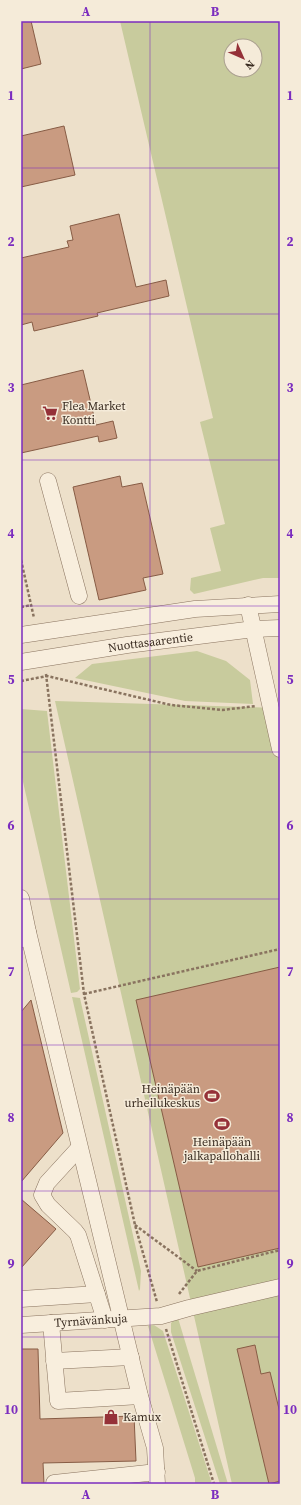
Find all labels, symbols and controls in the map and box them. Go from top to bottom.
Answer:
text: A [82,3,91,20]
text: B [211,3,220,20]
north arrow [223,38,263,78]
text: N [242,57,258,73]
text: 1 [7,87,15,104]
text: 1 [286,87,294,104]
text: 2 [7,233,15,250]
text: 2 [286,233,294,250]
text: 3 [7,379,15,396]
text: 3 [286,379,294,396]
place label: Flea Market Kontti [62,398,125,428]
supermarket icon: Flea Market Kontti [41,404,59,422]
text: 4 [7,525,15,542]
text: 4 [286,525,294,542]
street label: Nuottasaarentie [107,629,194,656]
text: 5 [7,671,15,688]
text: 5 [286,671,294,688]
text: 6 [7,817,15,834]
text: 6 [286,817,294,834]
text: 7 [7,963,15,980]
text: 7 [286,963,294,980]
place label: Heinäpään urheilukeskus [124,1081,200,1111]
sports icon: Heinäpään urheilukeskus [203,1087,221,1105]
text: 8 [7,1109,15,1126]
text: 8 [286,1109,294,1126]
sports icon: Heinäpään jalkapallohalli [213,1115,231,1133]
place label: Heinäpään jalkapallohalli [183,1134,261,1164]
text: 9 [7,1255,15,1272]
text: 9 [286,1255,294,1272]
street label: Tyrnävänkuja [54,1310,129,1331]
text: 10 [4,1401,18,1418]
text: 10 [283,1401,297,1418]
shop icon: Kamux [102,1408,120,1426]
place label: Kamux [123,1409,162,1425]
text: A [82,1486,91,1503]
text: B [211,1486,220,1503]

